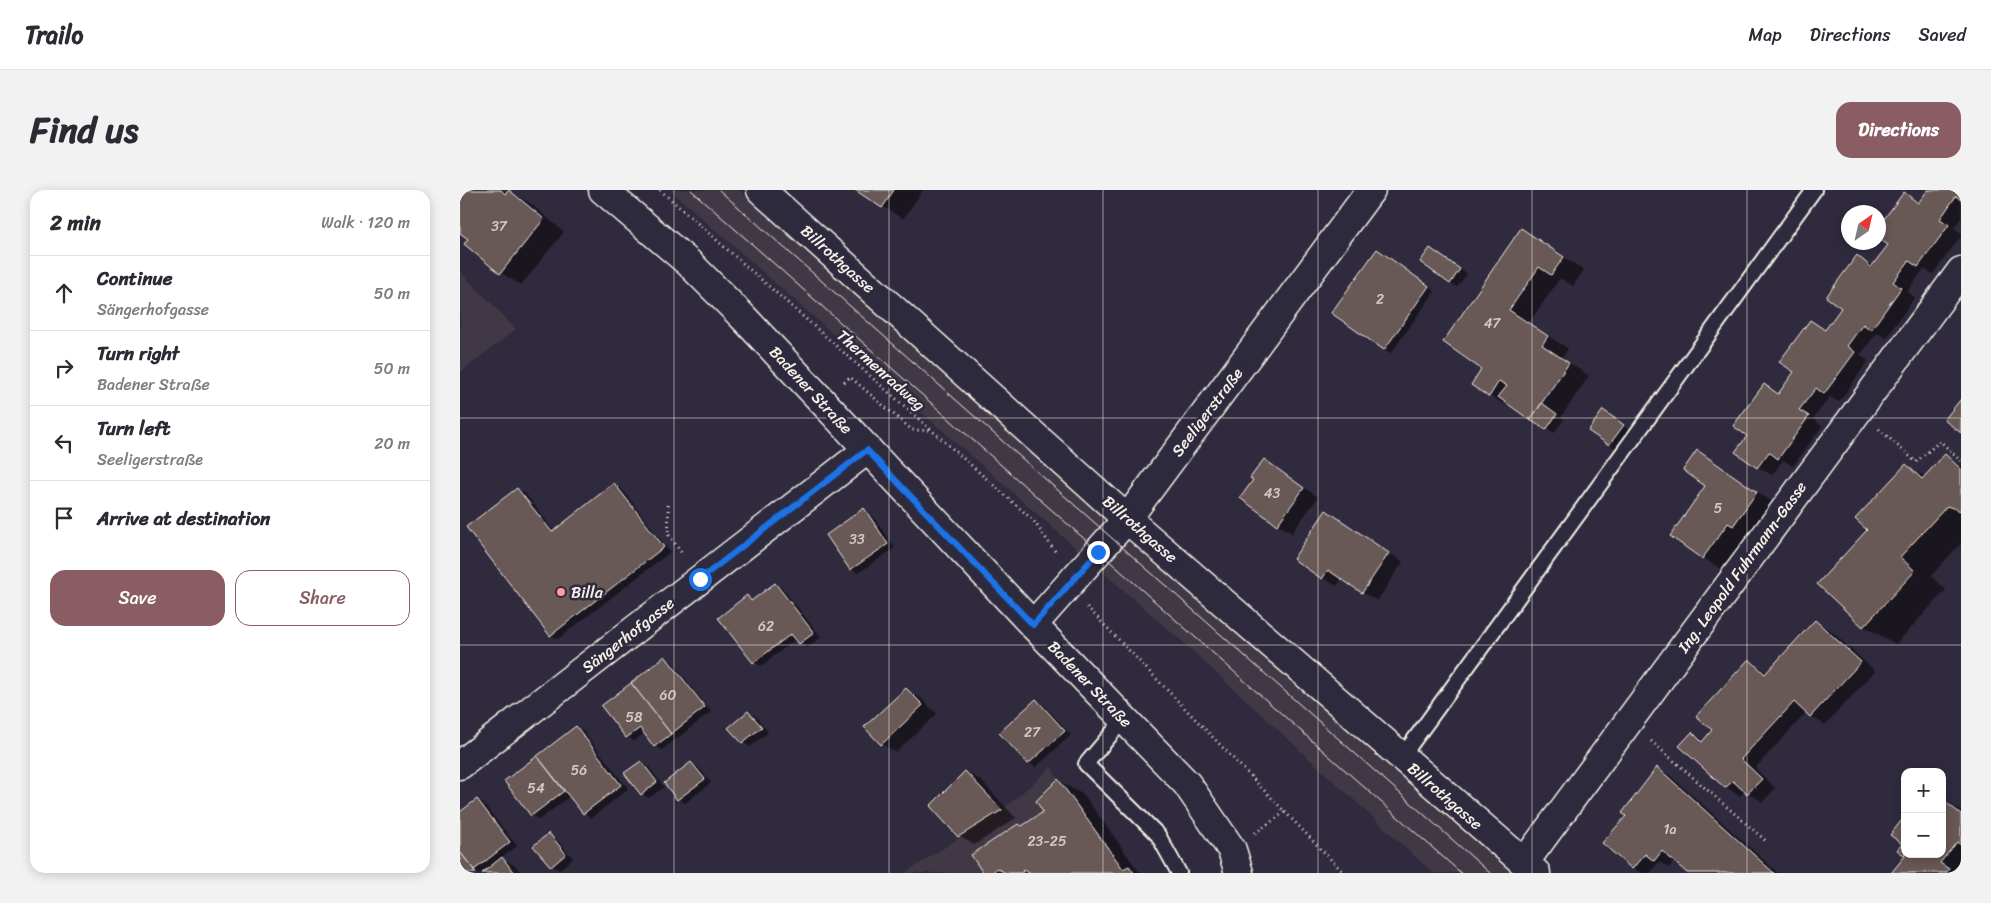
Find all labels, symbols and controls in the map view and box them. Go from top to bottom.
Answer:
text: Trailo [25,14,83,56]
text: Map [1749,19,1782,51]
text: Directions [1810,19,1891,51]
text: Saved [1919,19,1966,51]
text: Find us [30,99,138,161]
button: Directions [1836,102,1961,158]
text: 2 min [50,204,101,242]
north arrow [1841,205,1886,250]
text: Walk · 120 m [321,208,410,237]
house number: 37 [491,214,508,239]
street label: Billrothgasse [794,217,882,301]
text: Continue [97,262,173,295]
icon: ahead [50,279,78,307]
text: 50 m [374,279,410,308]
house number: 2 [1376,287,1384,312]
text: Sängerhofgasse [97,295,209,324]
house number: 47 [1484,311,1501,336]
street label: Thermenradweg [830,322,932,418]
text: Turn right [97,337,179,370]
street label: Badener Straße [762,339,860,441]
icon: right [50,354,78,382]
text: 50 m [374,354,410,383]
street label: Seeligerstraße [1164,361,1251,463]
text: Badener Straße [97,370,210,399]
text: Turn left [97,412,170,445]
icon: left [50,429,78,457]
text: 20 m [374,429,410,458]
text: Seeligerstraße [97,445,203,474]
street label: Ing. Leopold Fuhrmann-Gasse [1669,475,1814,660]
house number: 43 [1264,481,1281,506]
street label: Billrothgasse [1095,488,1185,570]
house number: 5 [1714,496,1723,521]
text: Arrive at destination [97,502,270,535]
icon: arrive [50,504,78,532]
house number: 33 [849,527,865,552]
route end [1087,541,1110,564]
route start [689,568,712,591]
button: Save [50,570,225,626]
button: Share [235,570,410,626]
place label: Billa [571,578,604,607]
marker: Billa [555,586,567,598]
street label: Sängerhofgasse [575,589,681,681]
house number: 62 [758,614,774,639]
street label: Badener Straße [1040,633,1140,735]
house number: 60 [660,683,677,708]
house number: 58 [626,705,643,730]
house number: 27 [1024,720,1041,745]
street label: Billrothgasse [1400,755,1490,837]
house number: 56 [571,758,587,783]
map controls [1901,768,1946,858]
button: + [1901,768,1946,813]
house number: 54 [527,776,545,801]
button: − [1901,813,1946,858]
house number: 1a [1663,817,1677,842]
house number: 23-25 [1028,829,1067,854]

